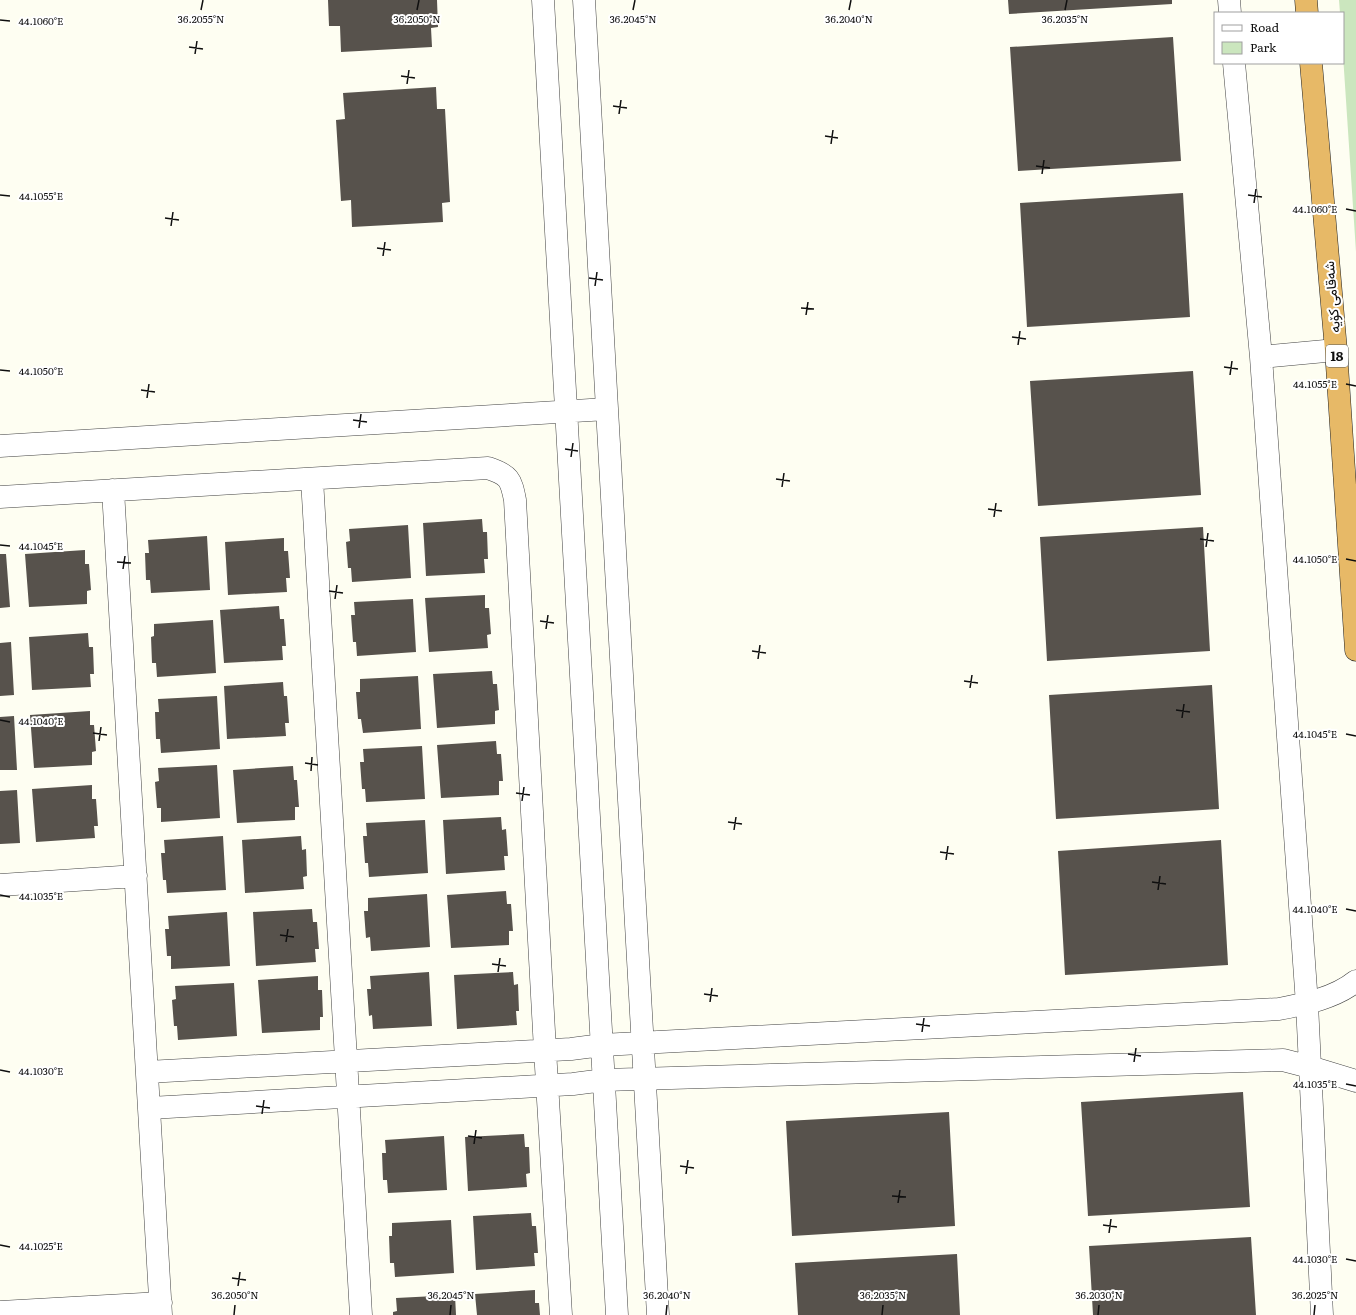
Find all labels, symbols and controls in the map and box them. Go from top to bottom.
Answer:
text: 36.2055°N [178,11,224,26]
text: 36.2050°N [393,11,441,26]
text: 36.2045°N [609,11,657,26]
text: 36.2040°N [825,11,873,26]
text: 36.2035°N [1042,11,1088,26]
legend [1214,12,1344,64]
text: 44.1060°E [18,13,64,28]
text: Road [1250,18,1280,36]
text: Park [1250,38,1277,56]
text: 44.1055°E [19,188,63,203]
text: 44.1060°E [1292,201,1338,216]
street label: شەقامی کۆیە [1318,260,1344,334]
road number: 18 [1326,345,1348,367]
text: 44.1050°E [19,363,63,378]
text: 44.1055°E [1293,376,1337,391]
text: 44.1045°E [19,538,63,553]
text: 44.1050°E [1293,551,1337,566]
text: 44.1040°E [18,713,64,728]
text: 44.1045°E [1293,726,1337,741]
text: 44.1035°E [19,888,63,903]
text: 44.1040°E [1292,901,1338,916]
text: 44.1030°E [19,1063,63,1078]
text: 44.1035°E [1293,1076,1337,1091]
text: 44.1025°E [19,1238,63,1253]
text: 44.1030°E [1293,1251,1337,1266]
text: 36.2050°N [211,1287,259,1302]
text: 36.2045°N [427,1287,475,1302]
text: 36.2040°N [643,1287,691,1302]
text: 36.2035°N [860,1287,906,1302]
text: 36.2030°N [1075,1287,1123,1302]
text: 36.2025°N [1292,1287,1338,1302]

